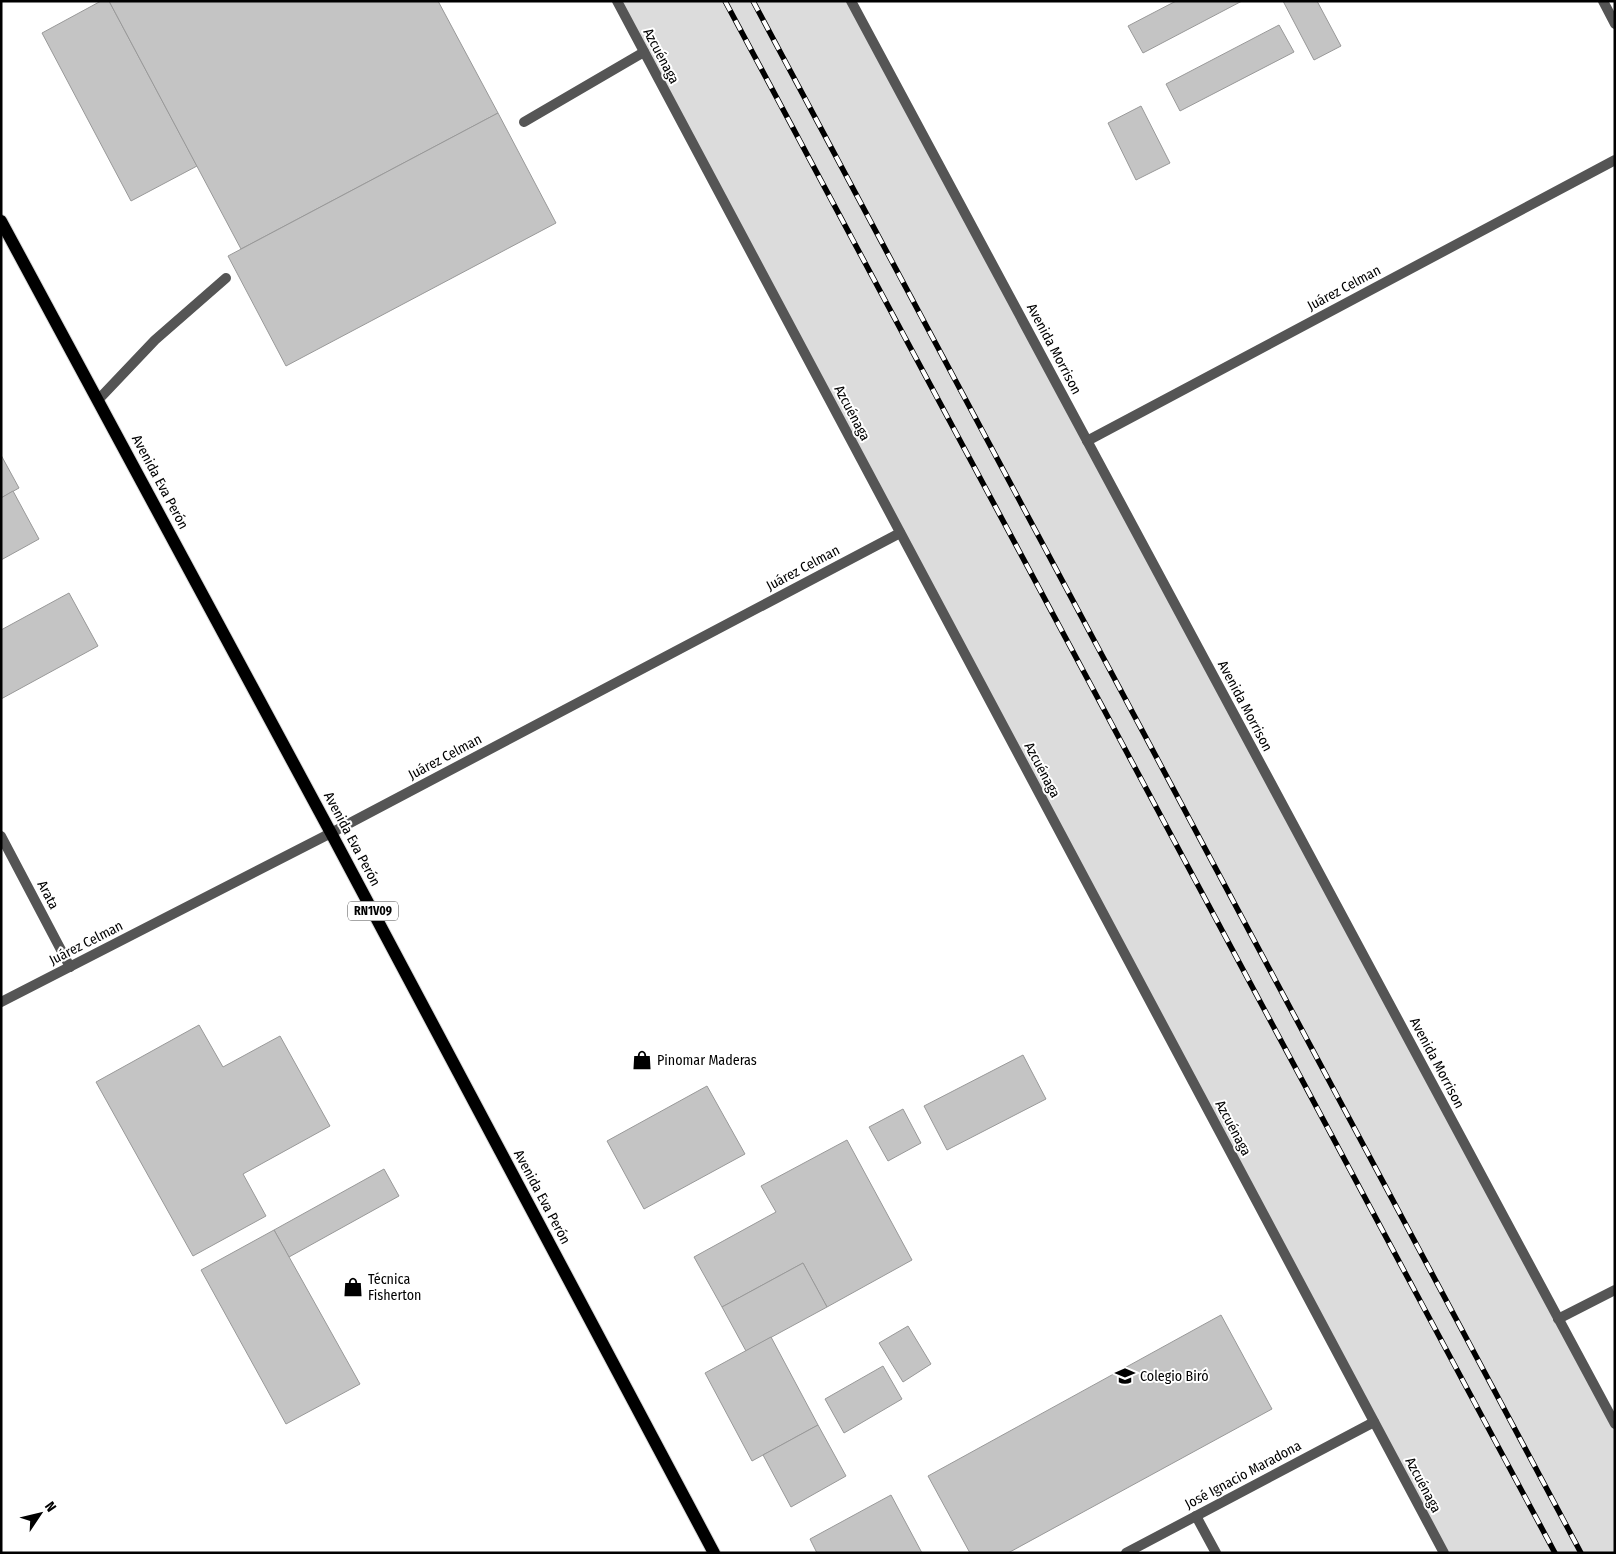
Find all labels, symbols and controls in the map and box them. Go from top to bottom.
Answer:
street label: Azcuénaga [639,25,683,87]
street label: Juárez Celman [1304,262,1384,314]
street label: Avenida Morrison [1023,301,1085,397]
street label: Azcuénaga [830,382,874,444]
street label: Avenida Eva Perón [128,432,192,532]
street label: Juárez Celman [763,542,843,594]
street label: Avenida Morrison [1214,658,1276,754]
street label: Juárez Celman [405,731,485,783]
street label: Azcuénaga [1020,739,1064,801]
street label: Avenida Eva Perón [320,789,384,889]
street label: Arata [33,878,63,912]
road number: RN1V09 [348,901,398,920]
street label: Juárez Celman [46,917,126,969]
street label: Avenida Morrison [1406,1015,1468,1111]
shop icon: Pinomar Maderas [631,1049,653,1071]
place label: Pinomar Maderas [657,1052,757,1069]
street label: Azcuénaga [1211,1097,1255,1159]
street label: Avenida Eva Perón [510,1147,574,1247]
place label: Técnica Fisherton [368,1271,421,1304]
shop icon: Técnica Fisherton [342,1276,364,1298]
school or university icon: Colegio Biró [1114,1365,1136,1387]
place label: Colegio Biró [1140,1368,1209,1385]
street label: José Ignacio Maradona [1182,1437,1304,1513]
street label: Azcuénaga [1401,1454,1445,1516]
north arrow [15,1489,65,1539]
text: N [41,1499,60,1515]

